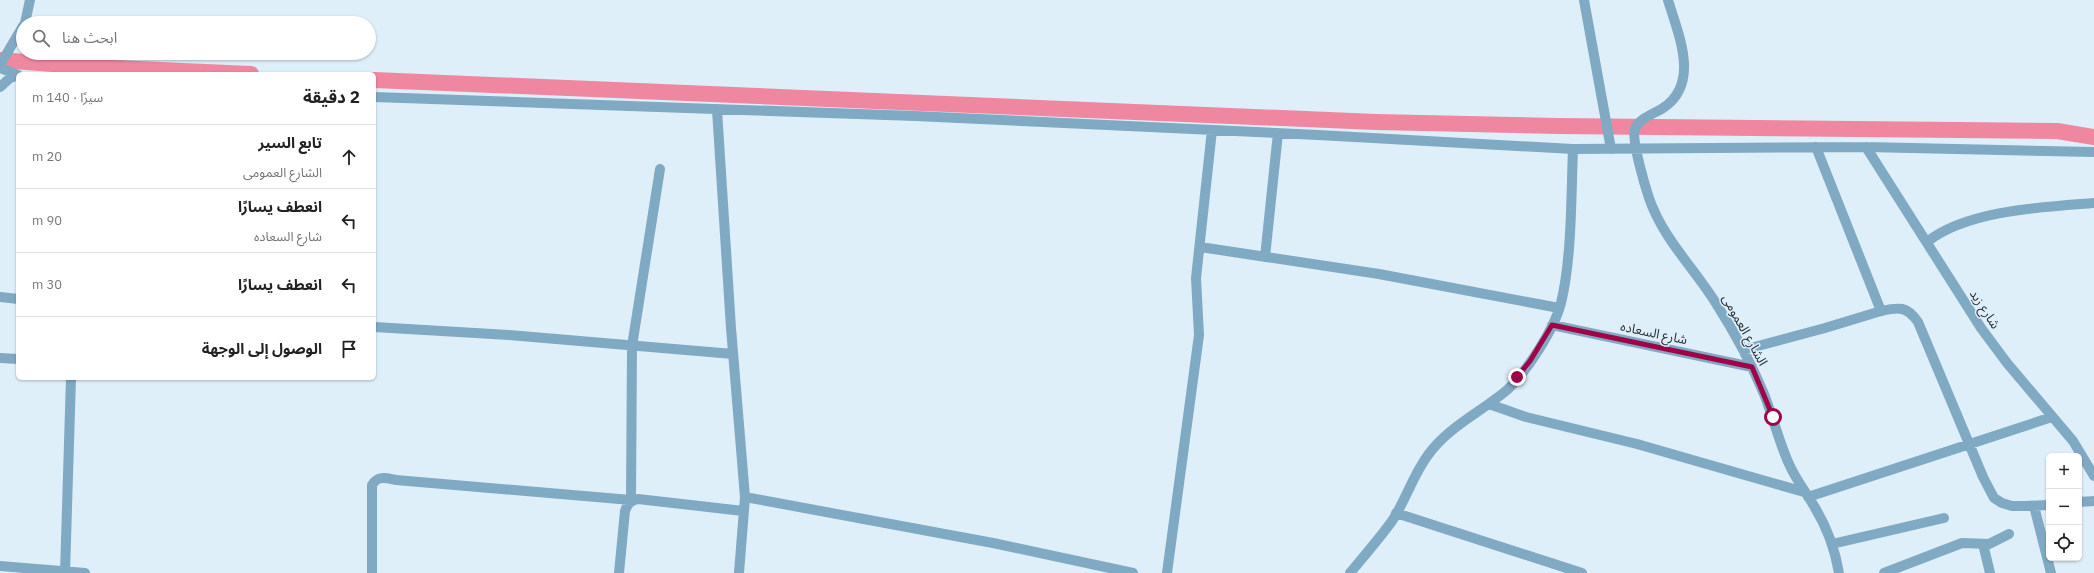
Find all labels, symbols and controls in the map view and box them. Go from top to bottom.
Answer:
search box [16,16,376,60]
icon: search [30,27,52,49]
text: ابحث هنا [62,28,117,47]
text: 2 دقيقة [303,86,360,108]
text: سيرًا · 140 m [32,89,103,106]
text: تابع السير [258,133,322,152]
icon: ahead [338,146,360,168]
text: 20 m [32,148,62,165]
text: الشارع العمومى [243,164,322,181]
text: انعطف يسارًا [238,197,322,216]
icon: left [338,210,360,232]
text: 90 m [32,212,62,229]
text: شارع السعاده [254,228,322,245]
icon: left [338,274,360,296]
text: انعطف يسارًا [238,275,322,294]
text: 30 m [32,276,62,293]
street label: شارع زيد [1964,286,2004,333]
street label: الشارع العمومى [1717,291,1772,370]
street label: شارع السعاده [1619,318,1689,350]
icon: arrive [338,338,360,360]
text: الوصول إلى الوجهة [202,339,322,358]
route end [1508,368,1526,386]
route start [1764,408,1782,426]
map controls [2046,453,2082,561]
button: + [2046,453,2082,489]
button: − [2046,489,2082,525]
button: locate [2046,525,2082,561]

